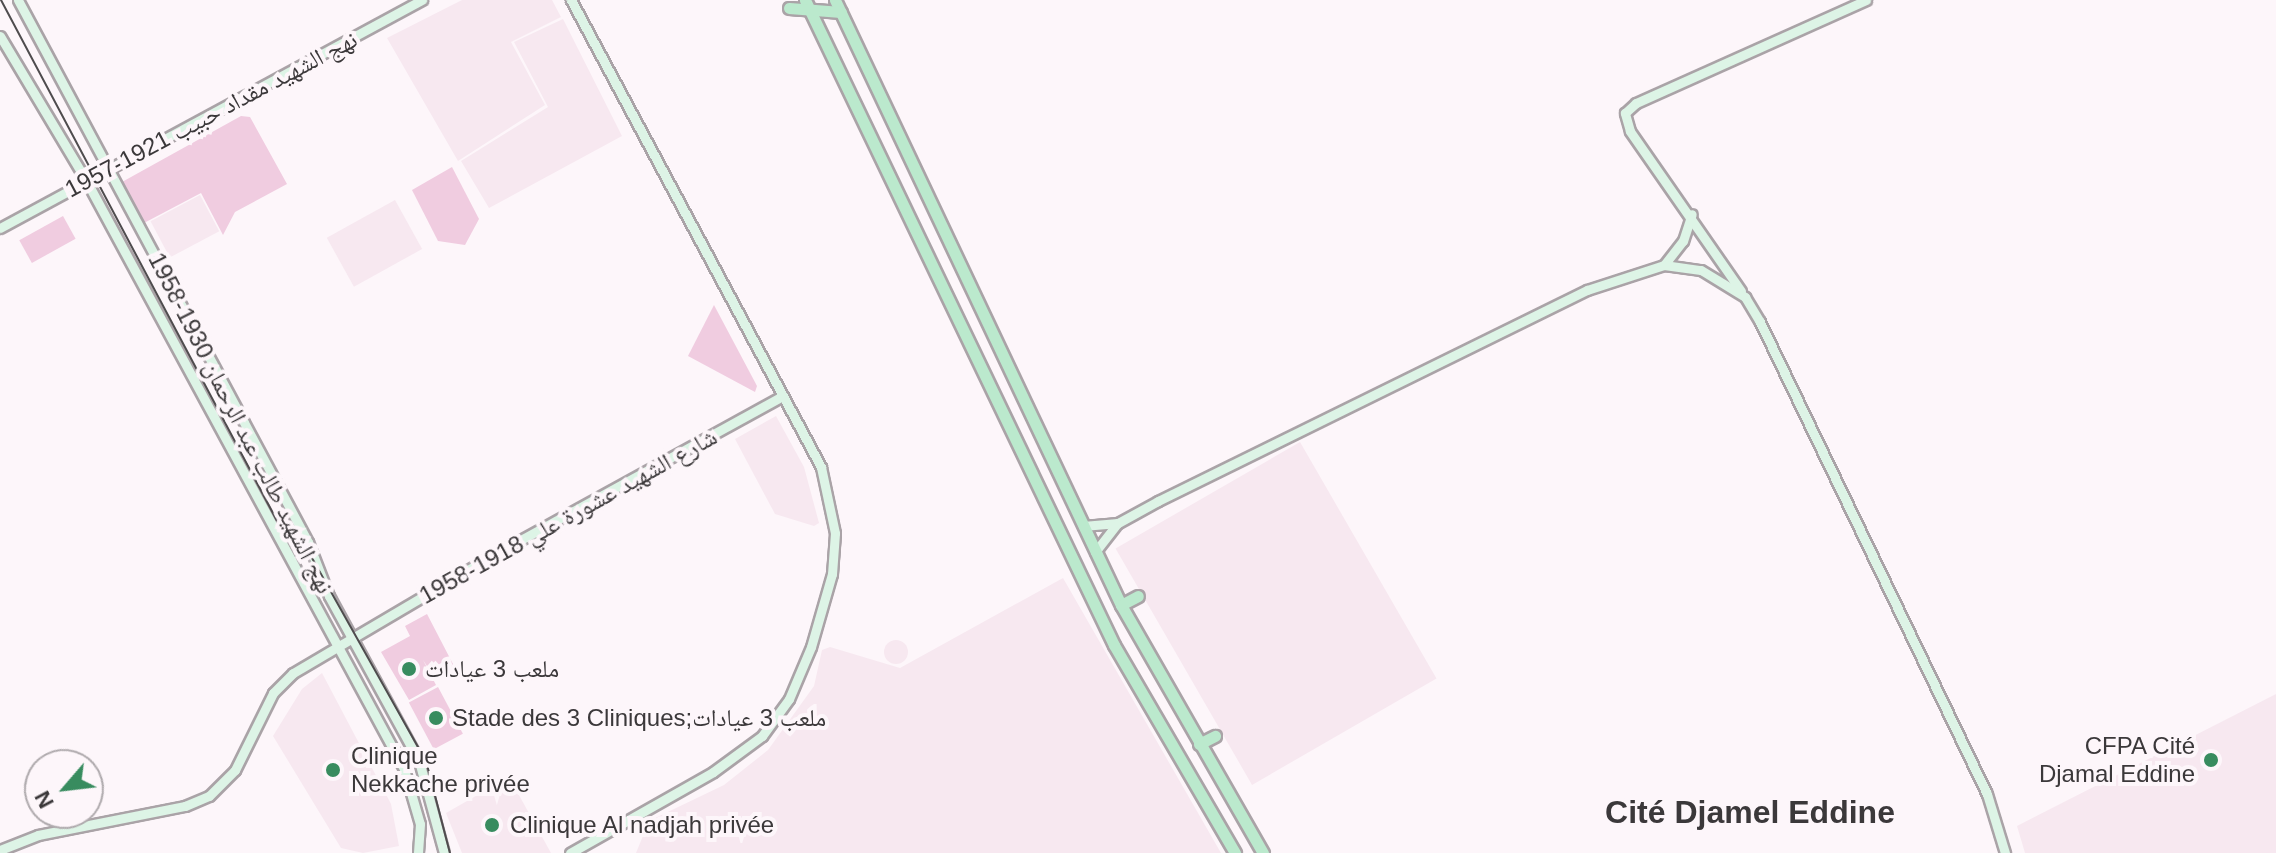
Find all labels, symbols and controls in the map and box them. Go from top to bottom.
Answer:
street label: نهج الشهيد مقداد حبيب 1921-1957 [60,25,362,203]
street label: نهج الشهيد طالب عبد الرحمان 1930-1958 [142,248,340,598]
street label: شارع الشهيد عشورة علي 1918-1958 [414,422,722,610]
place label: ملعب 3 عيادات [425,655,559,683]
marker: ملعب 3 عيادات [400,660,418,678]
place label: Stade des 3 Cliniques;ملعب 3 عيادات [452,704,826,732]
marker: Stade des 3 Cliniques;ملعب 3 عيادات [427,709,445,727]
place label: CFPA Cité Djamal Eddine [2039,732,2195,788]
place label: Clinique Nekkache privée [351,742,530,798]
north arrow [24,749,104,829]
marker: CFPA Cité Djamal Eddine [2202,751,2220,769]
marker: Clinique Nekkache privée [322,759,344,781]
text: N [29,787,59,812]
district label: Cité Djamel Eddine [1605,793,1895,831]
place label: Clinique Al nadjah privée [510,811,776,839]
marker: Clinique Al nadjah privée [481,814,503,836]

